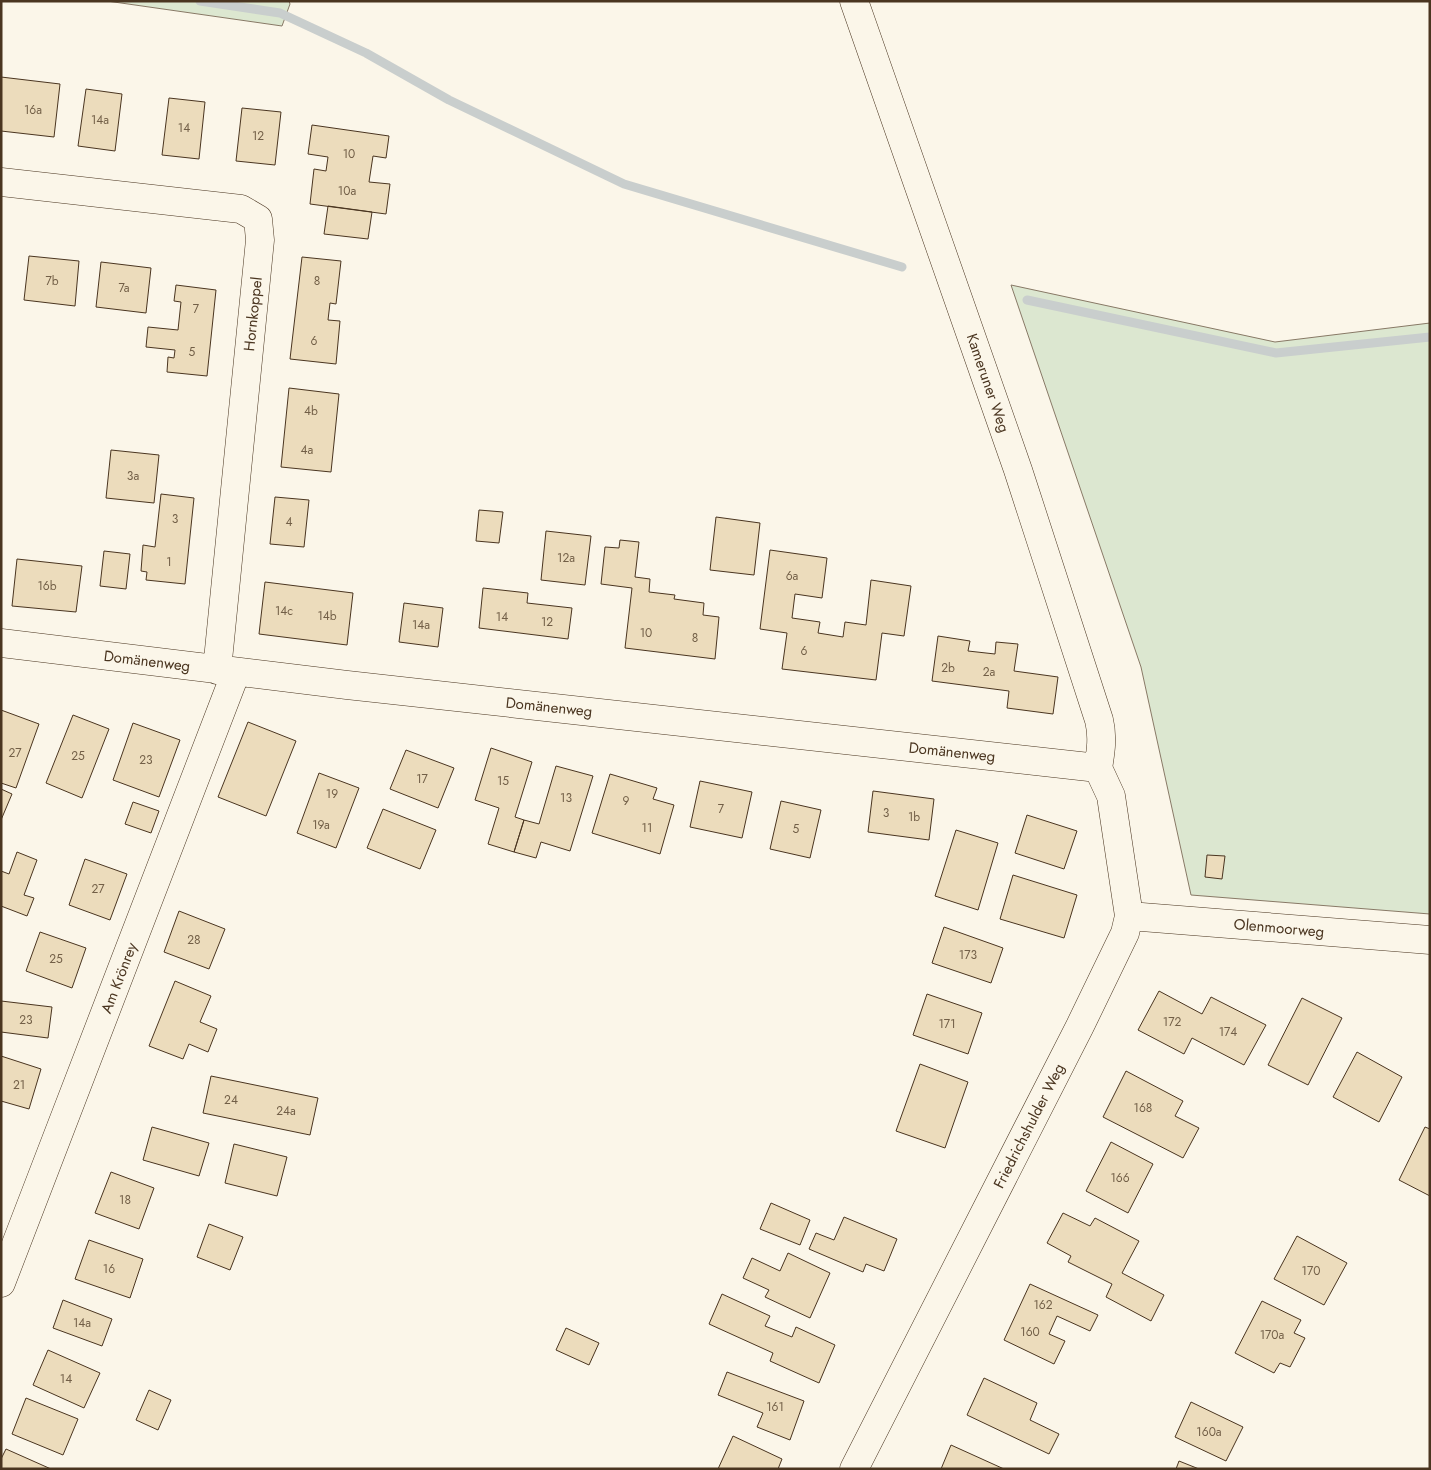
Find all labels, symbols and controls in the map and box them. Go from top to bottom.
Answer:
house number: 16a [24,101,42,119]
house number: 14a [91,111,109,129]
house number: 14 [178,119,190,137]
house number: 12 [252,127,264,145]
house number: 10 [343,145,355,163]
house number: 10a [338,182,356,200]
house number: 7b [45,272,59,290]
house number: 8 [314,272,320,290]
street label: Hornkoppel [238,276,268,352]
house number: 7a [119,279,130,297]
house number: 7 [193,300,200,318]
street label: Kameruner Weg [961,331,1015,435]
house number: 6 [311,332,318,350]
house number: 5 [189,343,196,361]
house number: 4b [304,402,318,420]
house number: 4a [301,441,314,459]
house number: 3a [127,467,139,485]
house number: 3 [172,510,179,528]
house number: 4 [286,513,293,531]
house number: 12a [557,549,575,567]
house number: 1 [166,553,172,571]
house number: 6a [786,567,799,585]
house number: 16b [37,577,57,595]
house number: 14c [275,602,293,620]
house number: 14b [317,607,337,625]
house number: 14 [496,608,508,626]
house number: 12 [541,613,553,631]
house number: 14a [412,616,430,634]
house number: 10 [640,624,652,642]
house number: 8 [692,629,698,647]
house number: 6 [801,642,808,660]
street label: Domänenweg [102,645,192,677]
house number: 2b [941,659,955,677]
house number: 2a [983,663,996,681]
street label: Domänenweg [505,692,593,722]
street label: Domänenweg [908,737,996,767]
house number: 27 [8,744,22,762]
house number: 25 [71,747,85,765]
house number: 23 [139,751,153,769]
house number: 17 [416,770,429,788]
house number: 15 [497,772,509,790]
house number: 19 [326,785,338,803]
house number: 13 [560,789,572,807]
house number: 9 [623,792,630,810]
house number: 7 [718,800,725,818]
house number: 3 [883,804,890,822]
house number: 1b [908,808,920,826]
house number: 19a [312,816,330,834]
house number: 11 [642,819,652,837]
house number: 5 [793,820,800,838]
house number: 27 [91,880,105,898]
street label: Olenmoorweg [1233,913,1325,943]
house number: 28 [187,931,201,949]
street label: Am Krönrey [95,939,143,1017]
house number: 173 [959,946,978,964]
house number: 25 [49,950,63,968]
house number: 23 [19,1011,33,1029]
house number: 172 [1163,1013,1181,1031]
house number: 171 [938,1015,956,1033]
house number: 174 [1219,1023,1237,1041]
street label: Friedrichshulder Weg [988,1060,1070,1192]
house number: 21 [13,1076,25,1094]
house number: 24 [224,1091,238,1109]
house number: 168 [1134,1099,1152,1117]
house number: 24a [276,1102,296,1120]
house number: 166 [1110,1169,1130,1187]
house number: 18 [119,1191,131,1209]
house number: 16 [103,1260,115,1278]
house number: 170 [1302,1262,1320,1280]
house number: 162 [1033,1296,1053,1314]
house number: 14a [73,1314,91,1332]
house number: 160 [1020,1323,1040,1341]
house number: 170a [1260,1326,1285,1344]
house number: 14 [60,1370,72,1388]
house number: 161 [766,1398,784,1416]
house number: 160a [1196,1423,1222,1441]

